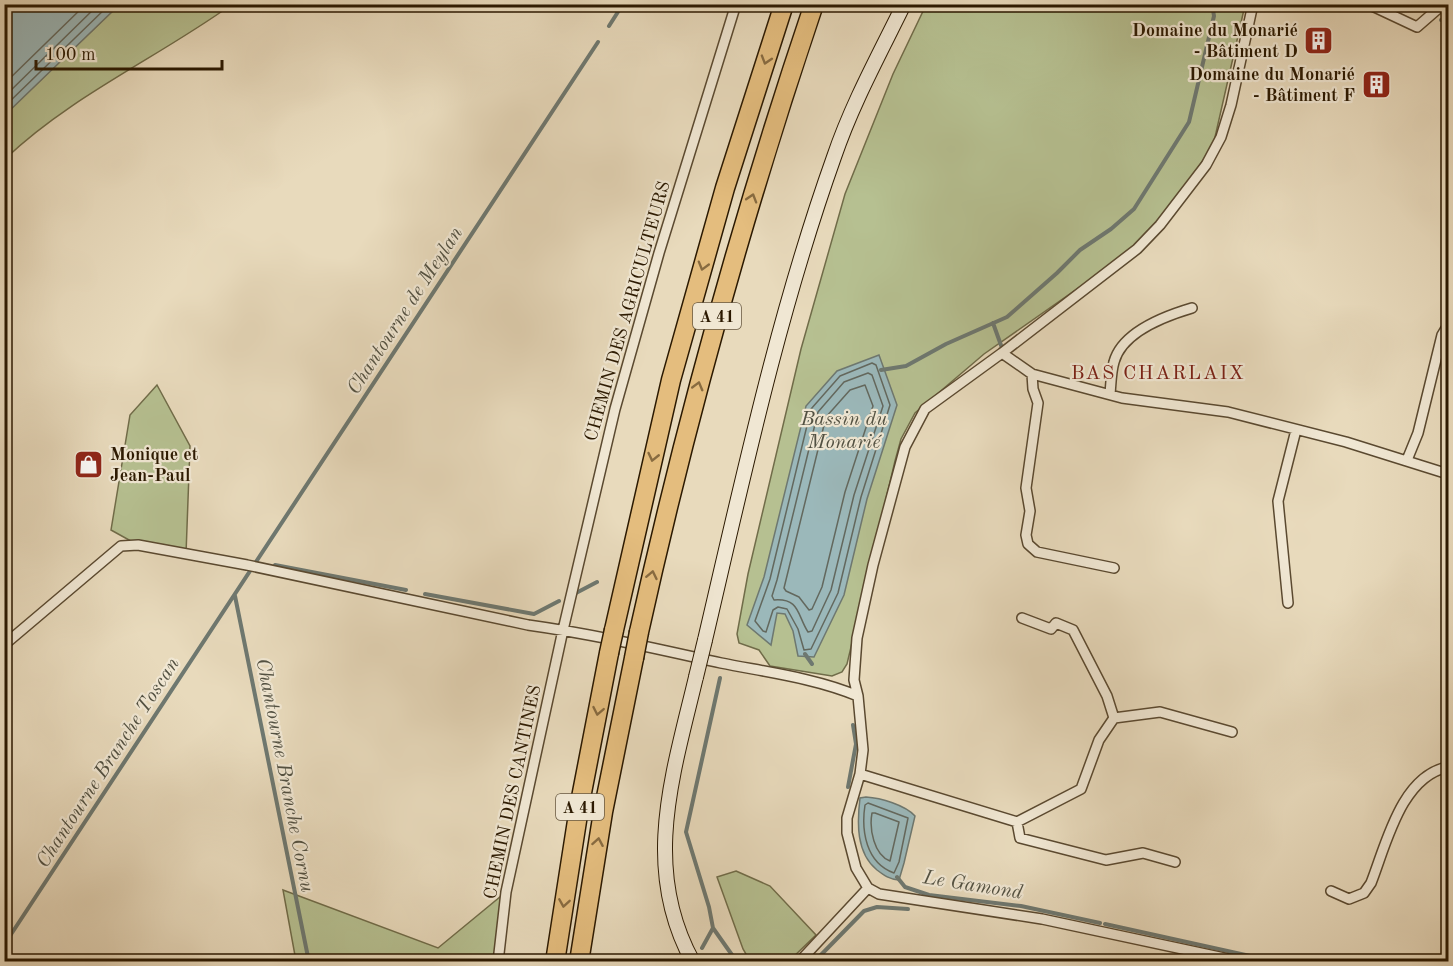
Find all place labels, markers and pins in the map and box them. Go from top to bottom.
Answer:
place label: Domaine du Monarié - Bâtiment D [1132,22,1298,61]
building icon: Domaine du Monarié - Bâtiment D [1303,24,1335,56]
place label: Domaine du Monarié - Bâtiment F [1189,66,1355,105]
building icon: Domaine du Monarié - Bâtiment F [1360,68,1392,100]
place label: Monique et Jean-Paul [110,446,199,485]
shop icon: Monique et Jean-Paul [73,448,105,480]

